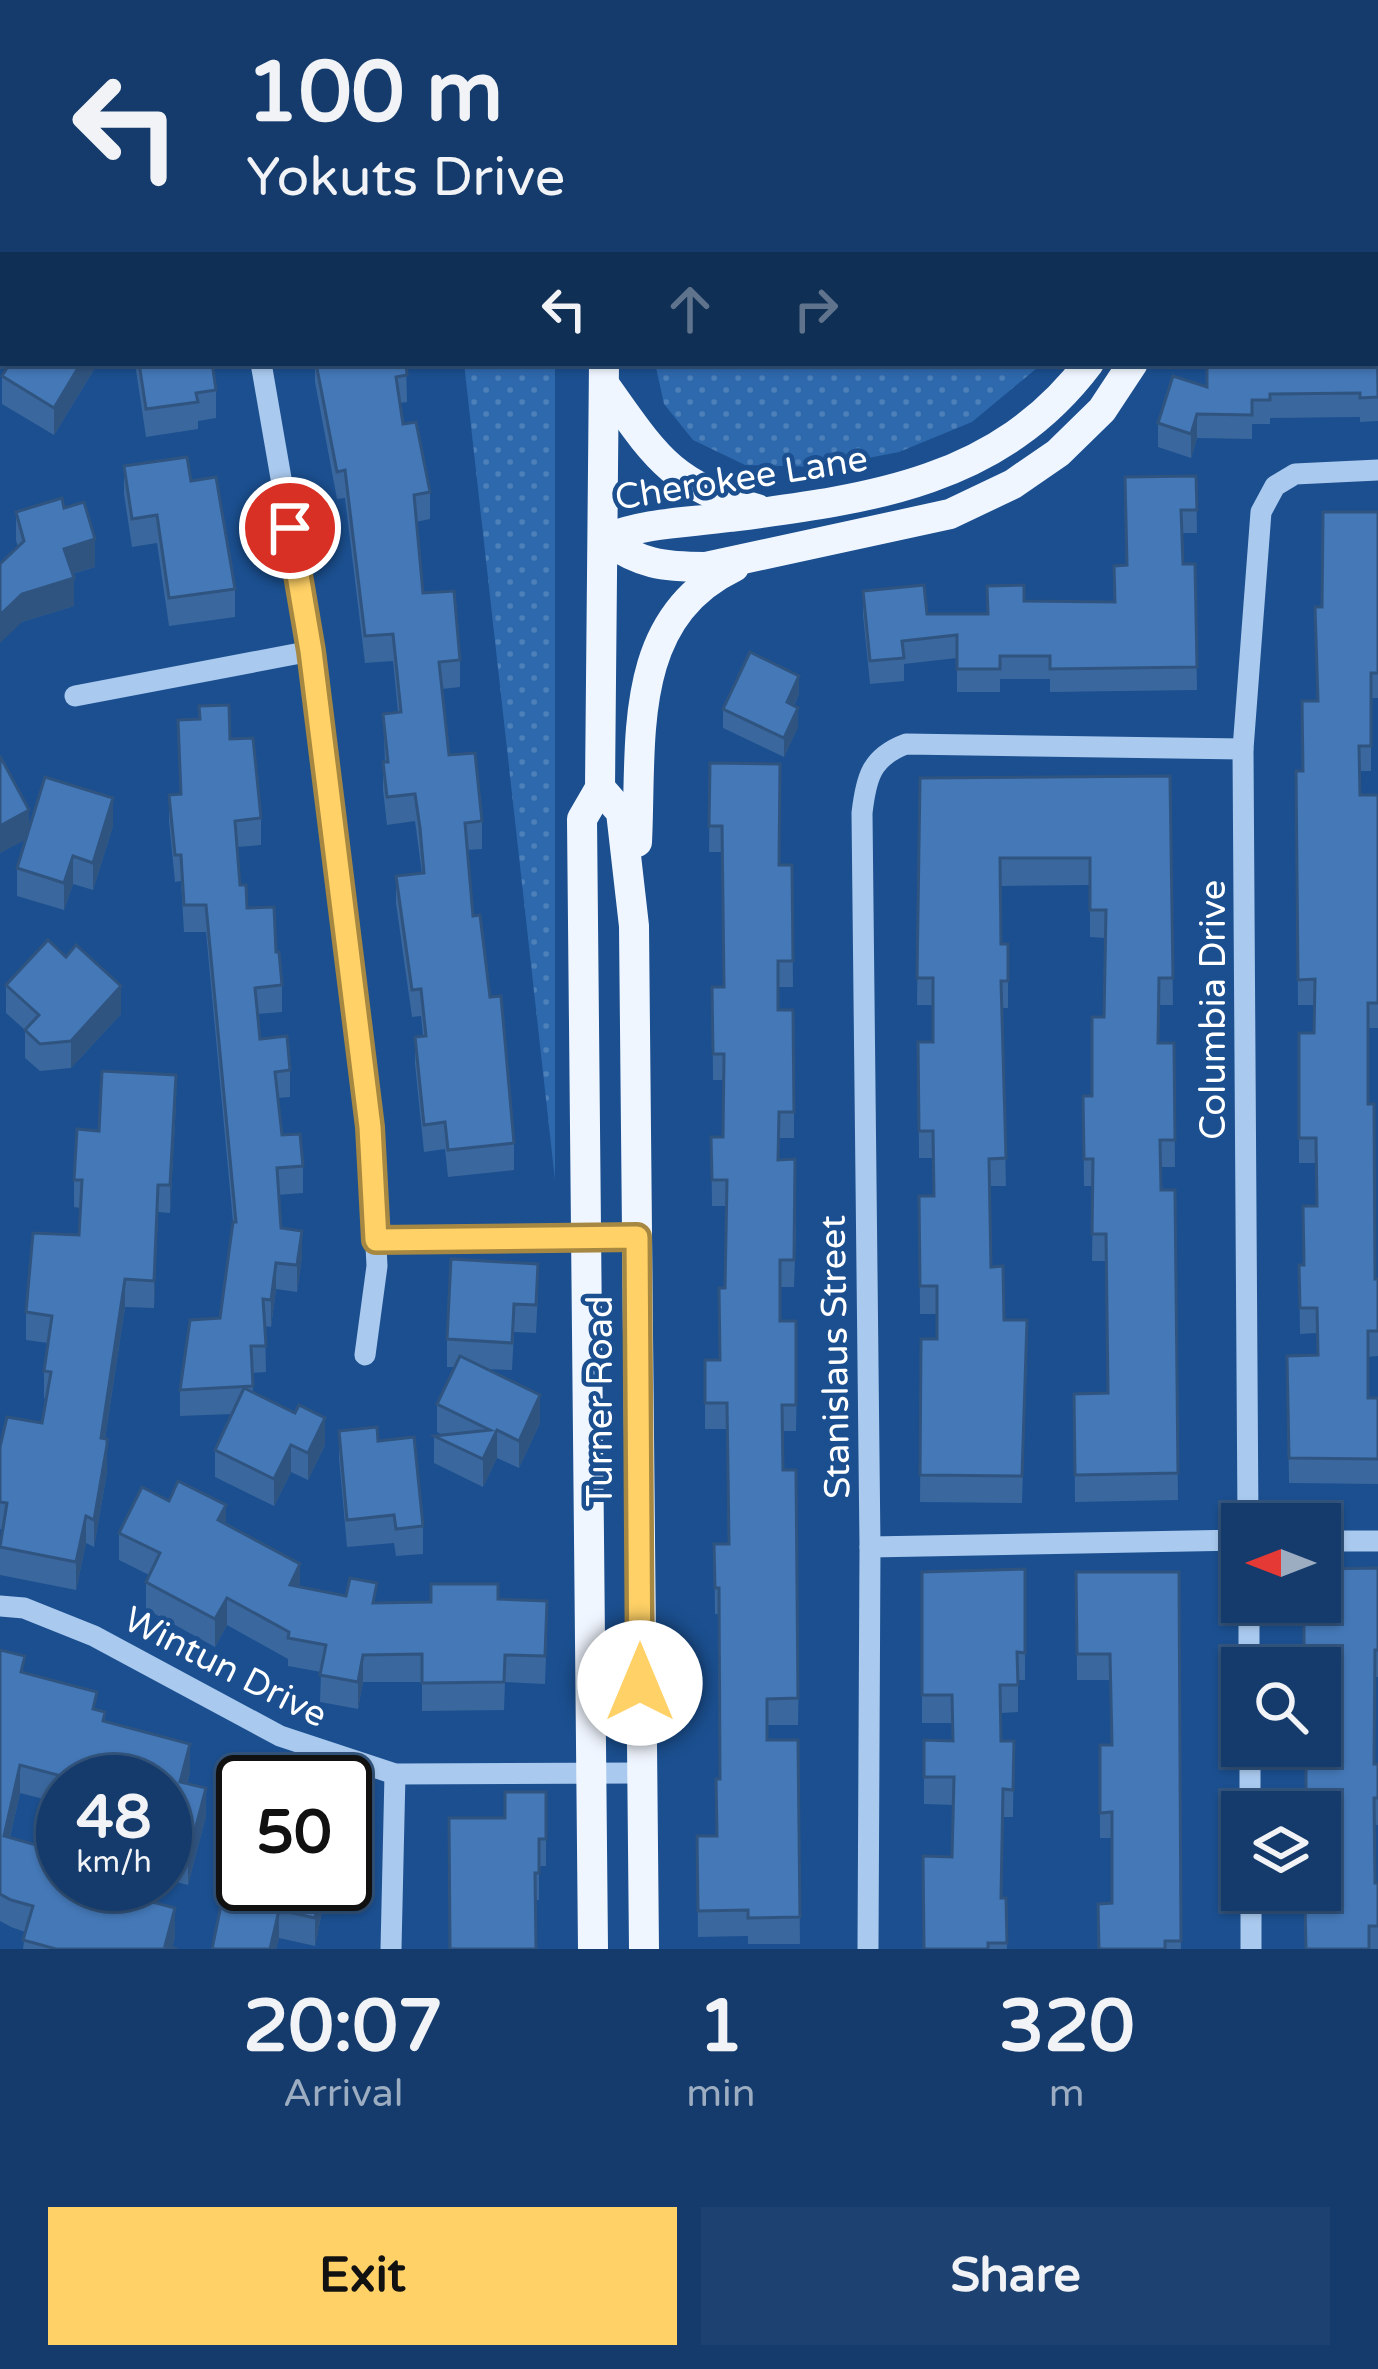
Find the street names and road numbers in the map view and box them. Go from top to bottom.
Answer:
street label: Cherokee Lane [612,437,871,520]
street label: Columbia Drive [1192,880,1235,1140]
street label: Stanislaus Street [812,1215,859,1499]
street label: Turner Road [579,1295,622,1507]
street label: Wintun Drive [117,1598,334,1737]

